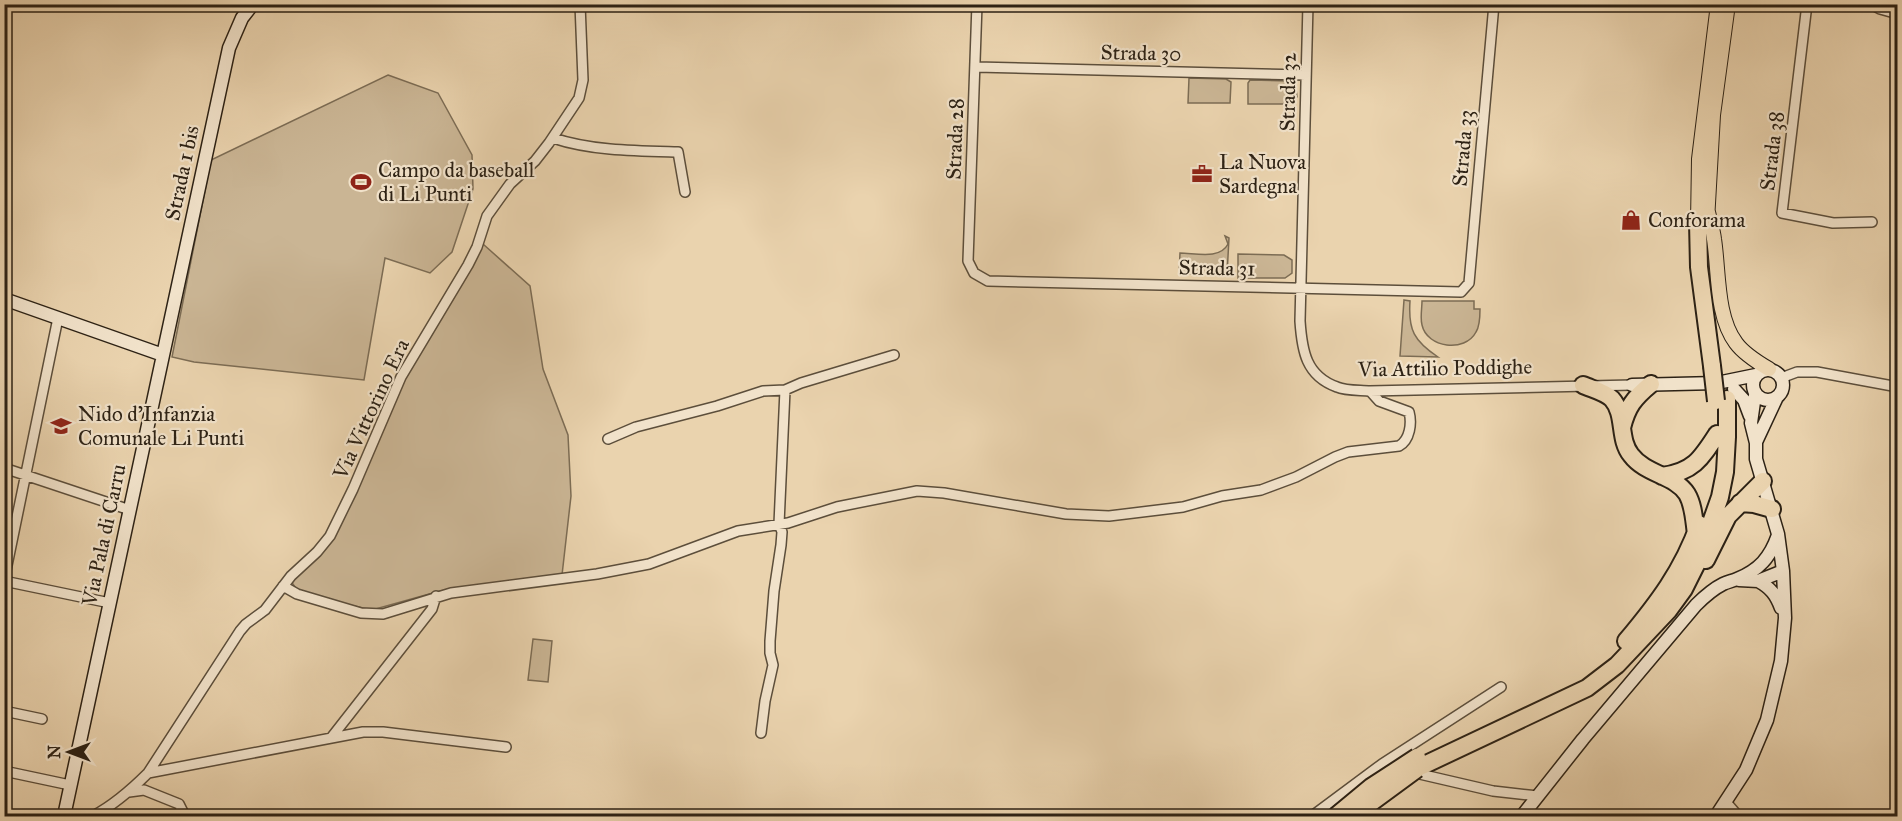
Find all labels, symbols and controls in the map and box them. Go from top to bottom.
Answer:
street label: Strada 30 [1100,39,1182,67]
street label: Strada 32 [1274,52,1302,132]
street label: Strada 28 [941,98,969,180]
street label: Strada 33 [1447,109,1479,187]
street label: Strada 38 [1754,110,1790,192]
street label: Strada 1 bis [159,123,205,223]
place label: La Nuova Sardegna [1219,149,1306,199]
place label: Campo da baseball di Li Punti [378,157,535,207]
office icon: La Nuova Sardegna [1190,162,1214,186]
sports icon: Campo da baseball di Li Punti [349,170,373,194]
place label: Conforama [1648,207,1745,233]
shop icon: Conforama [1619,208,1643,232]
street label: Strada 31 [1178,254,1256,282]
street label: Via Vittorino Era [327,335,415,484]
street label: Via Attilio Poddighe [1357,353,1533,383]
place label: Nido d'Infanzia Comunale Li Punti [78,401,245,451]
school or university icon: Nido d'Infanzia Comunale Li Punti [49,414,73,438]
street label: Via Pala di Carru [76,462,132,609]
north arrow [39,722,99,782]
text: N [45,745,64,759]

